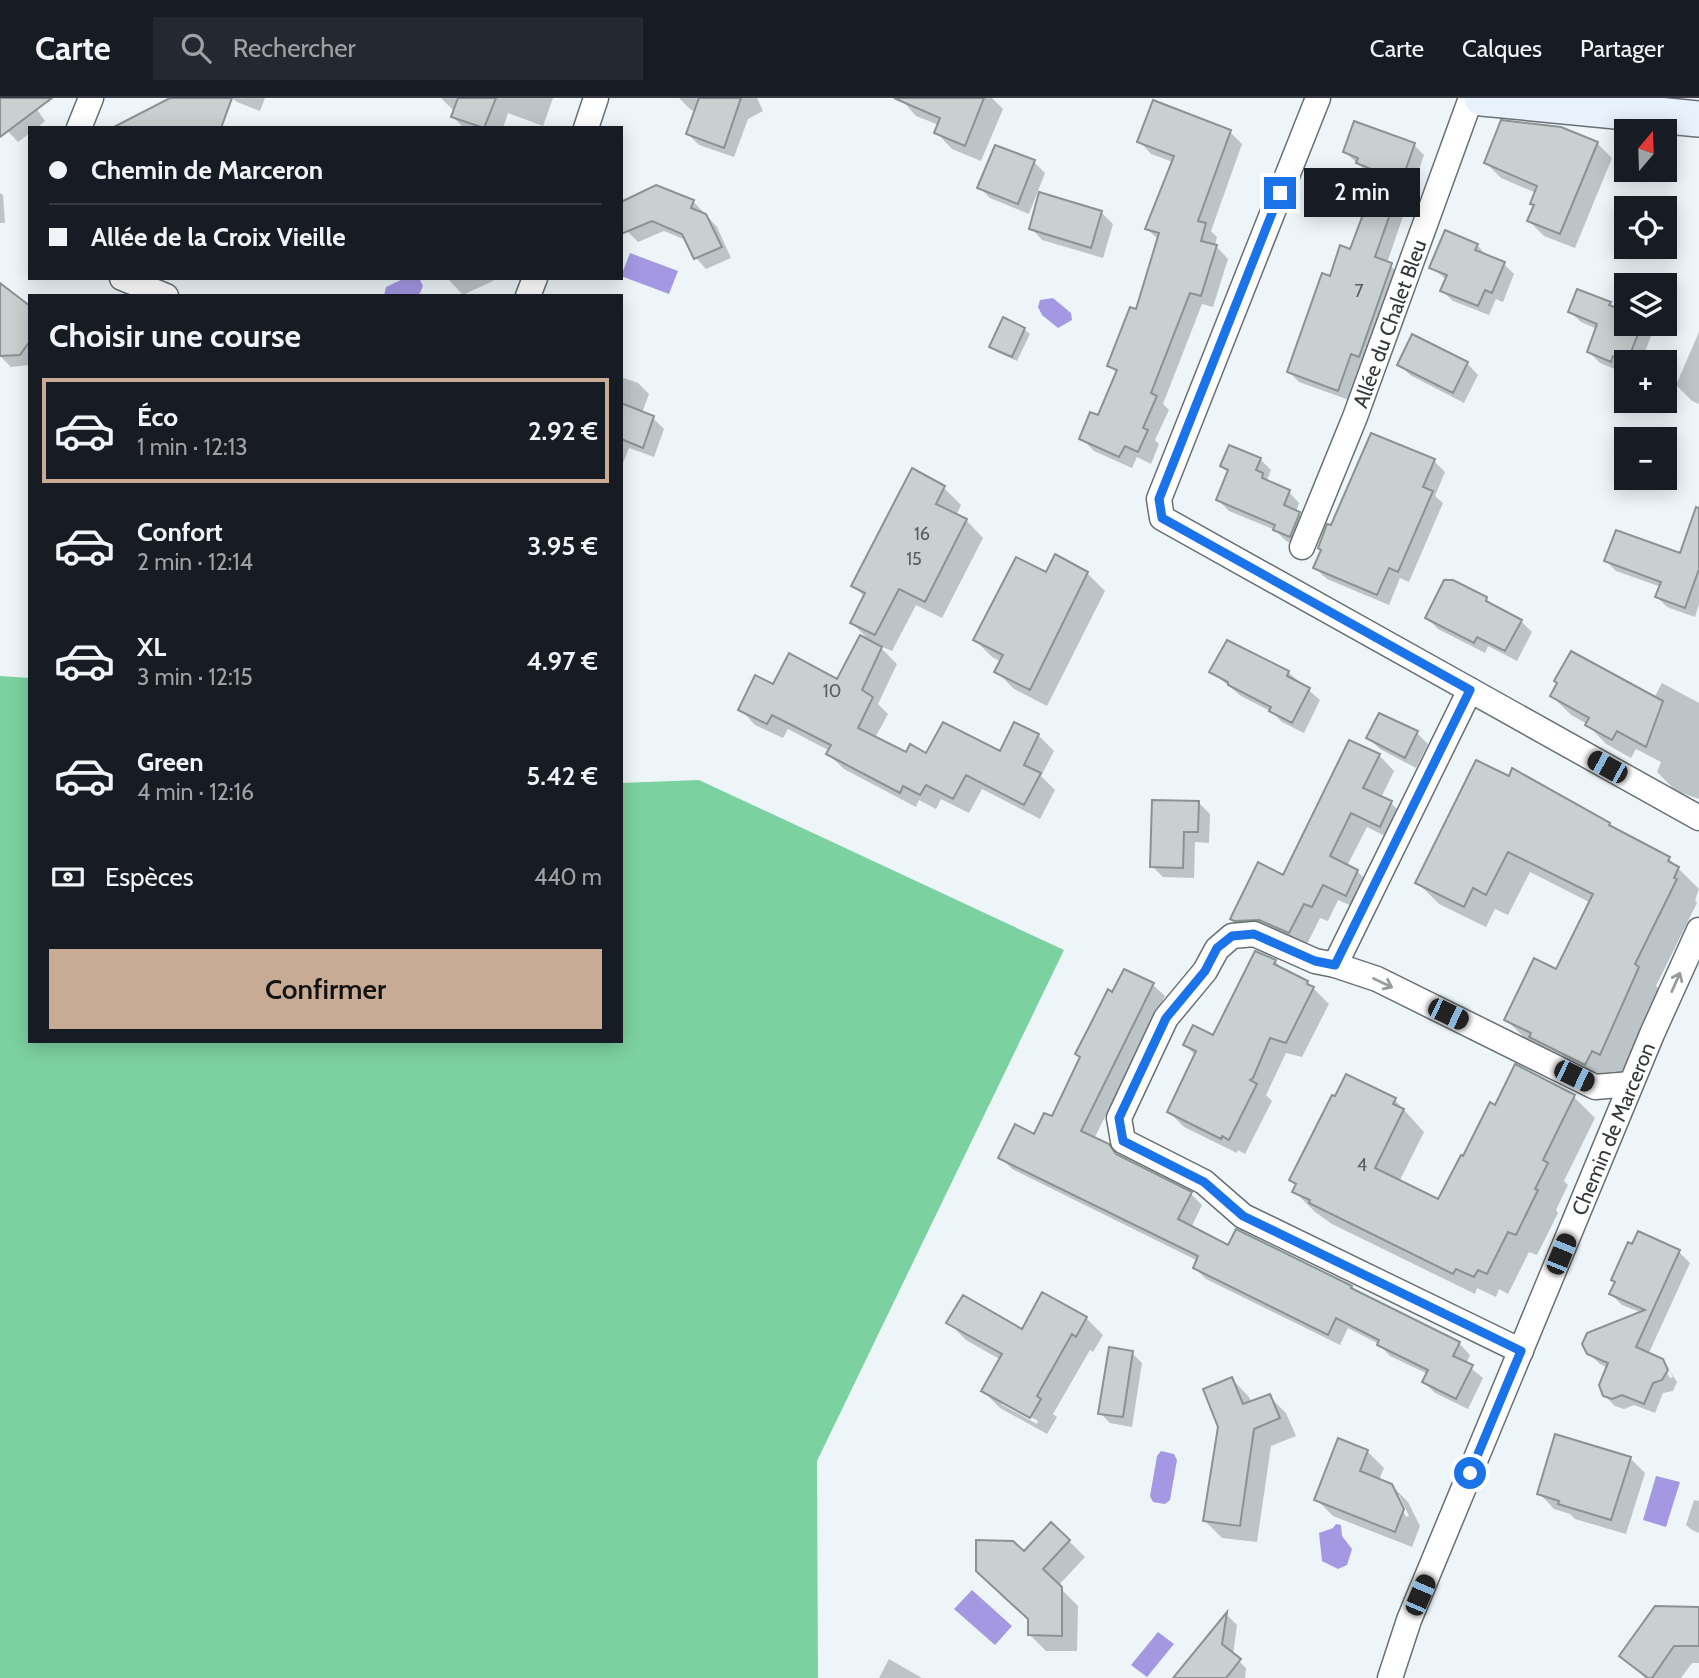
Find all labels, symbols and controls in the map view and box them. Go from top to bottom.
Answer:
search box [153,17,643,80]
text: Carte [35,28,111,68]
icon: search [177,29,215,67]
text: Rechercher [233,32,356,64]
text: Carte [1370,34,1424,63]
text: Calques [1462,34,1542,63]
text: Partager [1580,34,1664,63]
north arrow [1614,119,1676,182]
map controls [1614,119,1677,490]
text: Chemin de Marceron [91,154,323,186]
callout: 2 min [1304,168,1420,217]
route end [1264,177,1296,209]
text: 2 min [1334,178,1390,206]
button: locate [1614,196,1677,259]
text: Allée de la Croix Vieille [91,221,346,253]
street label: Allée du Chalet Bleu [1347,236,1431,411]
button: layers [1614,273,1677,336]
house number: 7 [1354,280,1364,302]
text: Choisir une course [49,316,301,355]
button: + [1614,350,1677,413]
icon: car [53,399,116,462]
text: Éco [137,401,178,433]
text: 2.92 € [528,415,598,447]
button: − [1614,427,1677,490]
text: 1 min · 12:13 [137,433,248,461]
icon: car [53,514,116,577]
text: Confort [137,516,223,548]
house number: 16 [914,523,930,545]
text: 3.95 € [527,530,598,562]
text: 2 min · 12:14 [137,548,253,576]
house number: 15 [906,548,922,570]
icon: car [53,629,116,692]
text: XL [137,631,166,663]
text: 4.97 € [527,645,598,677]
text: 3 min · 12:15 [137,663,253,691]
house number: 10 [823,680,841,702]
icon: car [53,744,116,807]
text: Green [137,746,204,778]
car [1584,748,1631,786]
text: 5.42 € [526,760,598,792]
text: 4 min · 12:16 [137,778,254,806]
icon: cash [49,858,87,896]
text: Espèces [105,861,194,893]
text: 440 m [534,863,602,891]
button: Confirmer [49,949,602,1029]
one-way arrow [1670,972,1683,993]
one-way arrow [1372,977,1394,990]
car [1425,995,1472,1033]
street label: Chemin de Marceron [1566,1038,1660,1219]
car [1551,1057,1598,1095]
house number: 4 [1357,1154,1367,1176]
car [1544,1231,1579,1277]
route start [1454,1457,1486,1489]
car [1403,1572,1438,1618]

